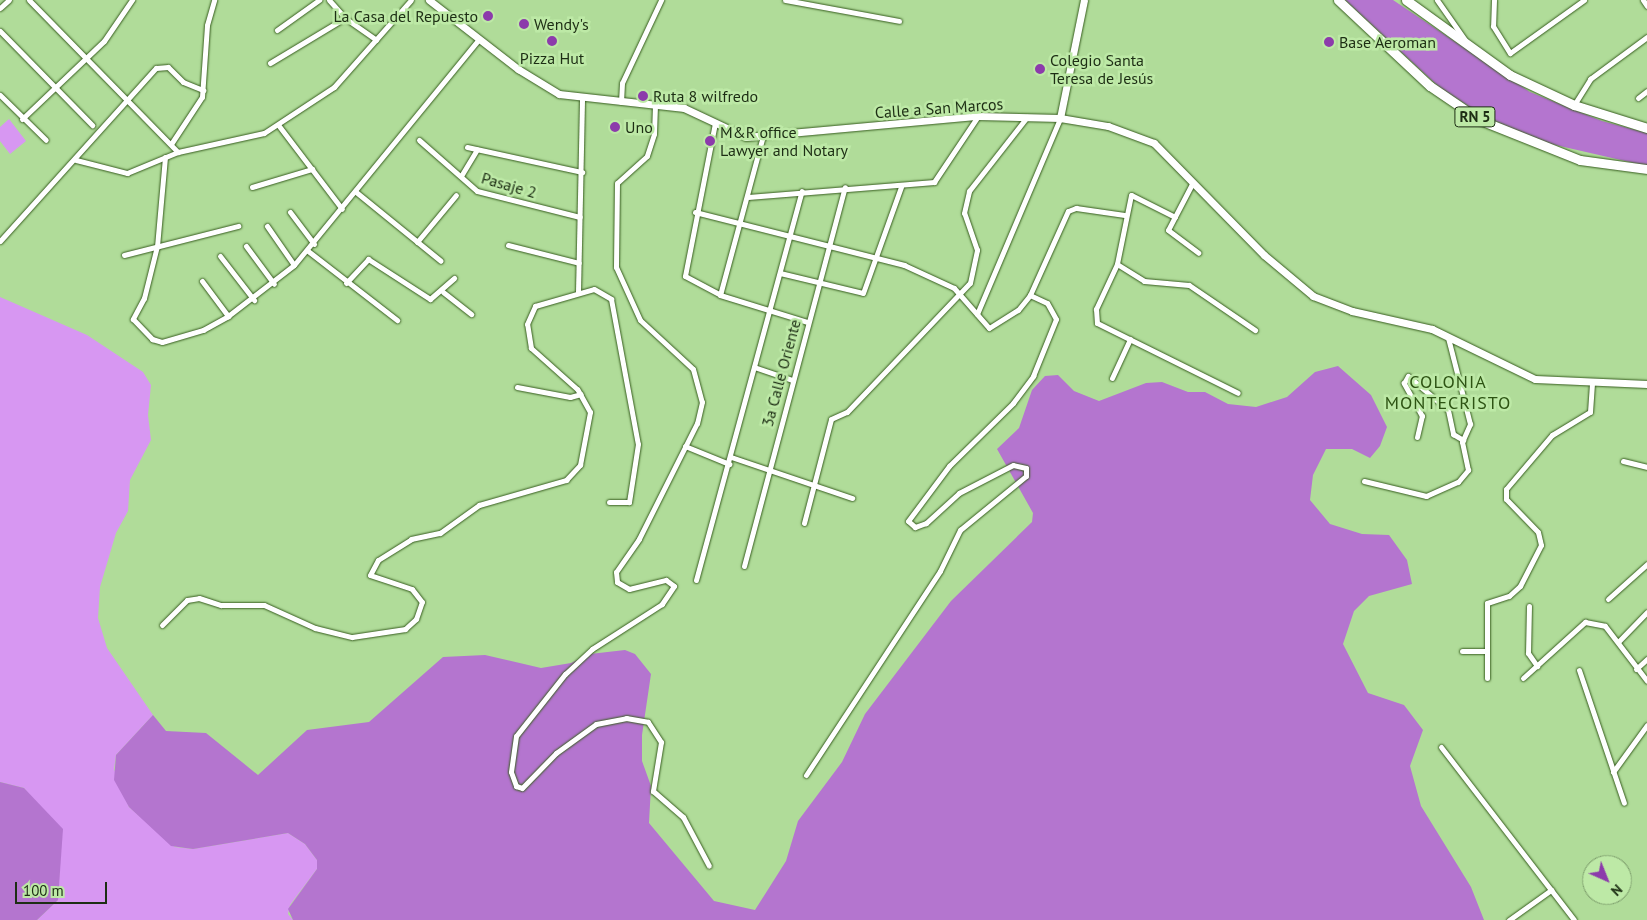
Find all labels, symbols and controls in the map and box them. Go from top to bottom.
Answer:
place label: La Casa del Repuesto [334,6,478,26]
marker: La Casa del Repuesto [482,10,494,22]
place label: Wendy's [534,14,589,34]
marker: Wendy's [518,18,530,30]
place label: Base Aeroman [1339,32,1436,52]
marker: Pizza Hut [546,35,558,47]
marker: Base Aeroman [1323,36,1335,48]
place label: Pizza Hut [520,48,584,68]
place label: Colegio Santa Teresa de Jesús [1050,50,1153,88]
marker: Colegio Santa Teresa de Jesús [1034,63,1046,75]
place label: Ruta 8 wilfredo [653,86,758,106]
marker: Ruta 8 wilfredo [637,90,649,102]
street label: Calle a San Marcos [874,94,1004,122]
road number: RN 5 [1454,104,1496,130]
place label: Uno [625,117,653,137]
marker: Uno [609,121,621,133]
place label: M&R office Lawyer and Notary [720,122,848,160]
marker: M&R office Lawyer and Notary [704,135,716,147]
street label: Pasaje 2 [479,168,539,202]
street label: 3a Calle Oriente [757,317,805,429]
district label: COLONIA MONTECRISTO [1383,372,1513,414]
north arrow [1582,855,1632,905]
scale bar [18,872,110,904]
text: N [1607,880,1626,900]
text: 100 m [23,881,64,900]

